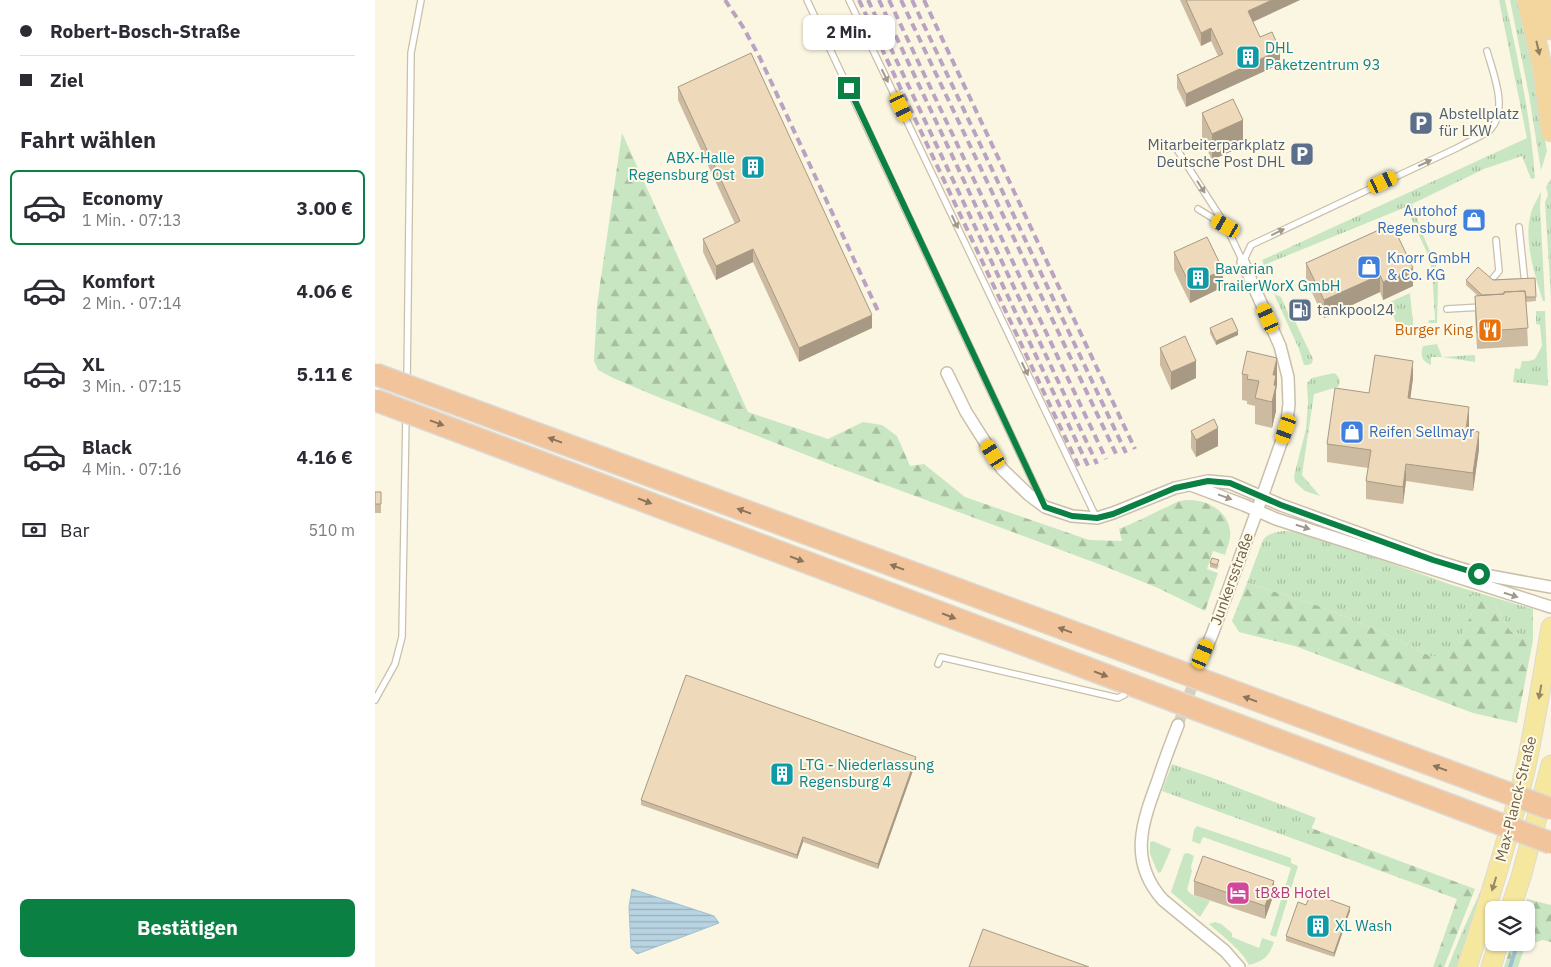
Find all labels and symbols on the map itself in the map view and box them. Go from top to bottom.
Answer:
callout: 2 Min. [803,16,895,51]
place label: DHL Paketzentrum 93 [1265,38,1381,74]
one-way arrow [1534,40,1542,55]
building icon: DHL Paketzentrum 93 [1235,44,1261,70]
one-way arrow [881,68,890,83]
route end [838,77,860,99]
car [887,90,914,124]
place label: Abstellplatz für LKW [1439,104,1519,140]
parking icon: Abstellplatz für LKW [1408,110,1434,136]
place label: Mitarbeiterparkplatz Deutsche Post DHL [1148,135,1285,171]
parking icon: Mitarbeiterparkplatz Deutsche Post DHL [1289,141,1315,167]
place label: ABX-Halle Regensburg Ost [629,148,735,184]
building icon: ABX-Halle Regensburg Ost [740,154,766,180]
one-way arrow [1418,158,1432,166]
car [1366,169,1399,195]
one-way arrow [1196,180,1206,194]
place label: Autohof Regensburg [1377,201,1457,237]
shop icon: Autohof Regensburg [1461,207,1487,233]
car [1209,212,1242,240]
one-way arrow [952,215,960,229]
one-way arrow [1271,228,1286,236]
place label: Knorr GmbH & Co. KG [1387,248,1471,284]
shop icon: Knorr GmbH & Co. KG [1356,254,1382,280]
place label: Bavarian TrailerWorX GmbH [1215,259,1340,295]
building icon: Bavarian TrailerWorX GmbH [1185,265,1211,291]
fuel station icon: tankpool24 [1287,297,1313,323]
place label: tankpool24 [1317,300,1394,319]
car [1255,301,1280,335]
restaurant icon: Burger King [1477,317,1503,343]
place label: Burger King [1395,320,1473,339]
one-way arrow [1022,362,1030,376]
car [1274,412,1297,446]
one-way arrow [430,419,445,427]
shop icon: Reifen Sellmayr [1339,419,1365,445]
place label: Reifen Sellmayr [1369,422,1475,441]
one-way arrow [547,436,562,443]
car [978,437,1007,471]
one-way arrow [1217,494,1232,501]
one-way arrow [638,497,653,505]
one-way arrow [737,506,752,514]
one-way arrow [1296,524,1311,532]
street label: Junkersstraße [1206,530,1257,628]
one-way arrow [790,555,805,563]
one-way arrow [889,563,904,570]
route start [1468,563,1490,585]
one-way arrow [1503,591,1518,599]
one-way arrow [942,612,957,620]
one-way arrow [1058,626,1073,633]
car [1190,637,1215,671]
one-way arrow [1094,670,1109,678]
one-way arrow [1536,684,1544,700]
one-way arrow [1243,695,1258,702]
street label: Max-Planck-Straße [1491,734,1540,864]
place label: LTG - Niederlassung Regensburg 4 [799,755,934,791]
building icon: LTG - Niederlassung Regensburg 4 [769,761,795,787]
one-way arrow [1432,764,1447,772]
one-way arrow [1490,877,1498,892]
hotel icon: tB&B Hotel [1225,880,1251,906]
place label: tB&B Hotel [1255,883,1330,902]
building icon: XL Wash [1305,913,1331,939]
place label: XL Wash [1335,916,1392,935]

